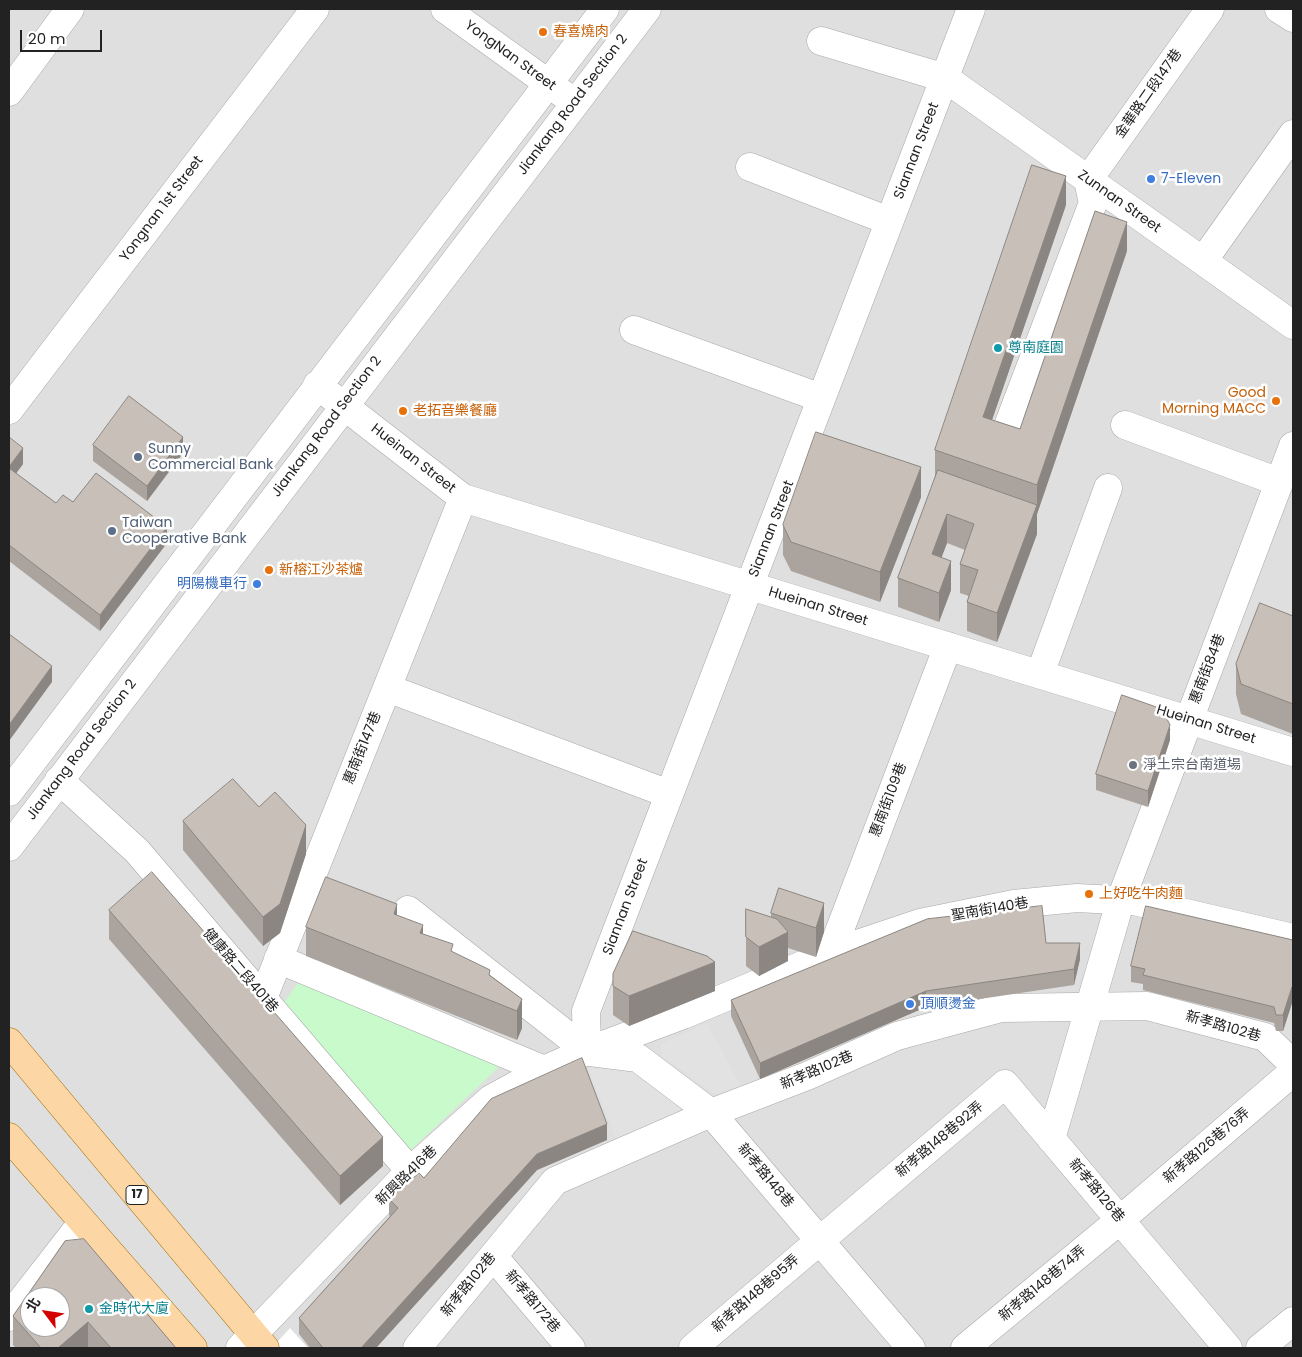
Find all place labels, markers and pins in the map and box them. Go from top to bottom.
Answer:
place label: 春喜燒肉 [553,24,609,40]
marker: 春喜燒肉 [537,26,549,38]
place label: 7-Eleven [1161,171,1221,187]
marker: 7-Eleven [1145,173,1157,185]
place label: 尊南庭園 [1008,340,1064,356]
marker: 尊南庭園 [992,342,1004,354]
place label: Good Morning MACC [1162,385,1266,418]
marker: Good Morning MACC [1270,395,1282,407]
place label: 老拓音樂餐廳 [413,403,497,419]
marker: 老拓音樂餐廳 [397,405,409,417]
place label: Sunny Commercial Bank [148,441,273,474]
marker: Sunny Commercial Bank [132,451,144,463]
place label: Taiwan Cooperative Bank [122,515,247,548]
marker: Taiwan Cooperative Bank [106,525,118,537]
place label: 新榕江沙茶爐 [279,562,363,578]
marker: 新榕江沙茶爐 [263,564,275,576]
place label: 明陽機車行 [177,576,247,592]
marker: 明陽機車行 [251,578,263,590]
place label: 淨土宗台南道場 [1143,757,1241,773]
marker: 淨土宗台南道場 [1127,759,1139,771]
place label: 上好吃牛肉麵 [1099,886,1183,902]
marker: 上好吃牛肉麵 [1083,888,1095,900]
place label: 頂順燙金 [920,996,976,1012]
marker: 頂順燙金 [904,998,916,1010]
place label: 金時代大廈 [99,1301,169,1317]
marker: 金時代大廈 [83,1303,95,1315]

